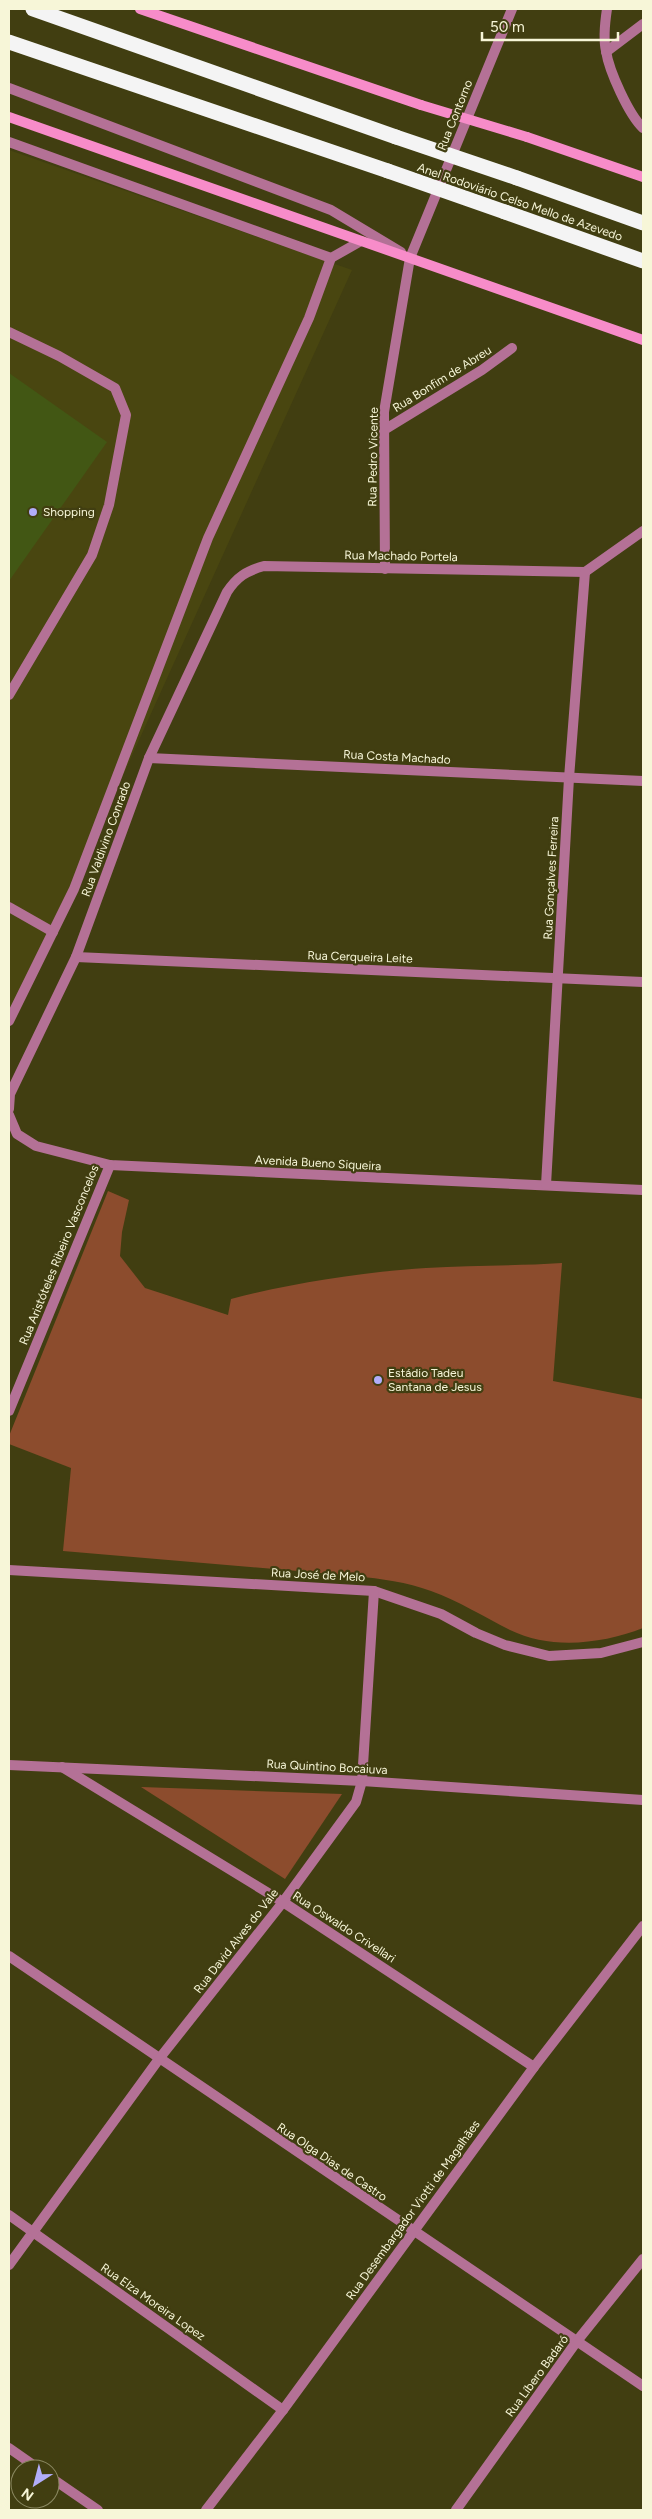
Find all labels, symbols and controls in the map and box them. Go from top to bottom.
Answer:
scale bar [482,10,618,42]
text: 50 m [490,18,525,36]
street label: Rua Contorno [435,78,476,152]
street label: Anel Rodoviário Celso Mello de Azevedo [416,160,624,244]
street label: Rua Bonfim de Abreu [390,343,494,415]
street label: Rua Pedro Vicente [365,407,381,507]
place label: Shopping [43,505,95,519]
marker: Shopping [27,506,39,518]
street label: Rua Machado Portela [344,548,458,564]
street label: Rua Costa Machado [343,747,451,767]
street label: Rua Valdivino Conrado [79,779,133,899]
street label: Rua Gonçalves Ferreira [541,816,561,940]
street label: Rua Cerqueira Leite [307,948,413,966]
street label: Avenida Bueno Siqueira [254,1153,382,1173]
street label: Rua Aristóteles Ribeiro Vasconcelos [16,1163,102,1347]
place label: Estádio Tadeu Santana de Jesus [388,1366,482,1394]
marker: Estádio Tadeu Santana de Jesus [372,1374,384,1386]
street label: Rua José de Melo [270,1566,366,1584]
street label: Rua Quintino Bocaiuva [266,1757,388,1777]
street label: Rua David Alves do Vale [191,1886,281,1996]
street label: Rua Oswaldo Crivellari [290,1889,398,1965]
street label: Rua Desembargador Viotti de Magalhães [343,2117,483,2302]
street label: Rua Olga Dias de Castro [274,2120,390,2204]
street label: Rua Elza Moreira Lopez [98,2261,208,2343]
street label: Rua Líbero Badaró [503,2332,571,2420]
north arrow [10,2459,60,2509]
text: N [18,2484,37,2504]

